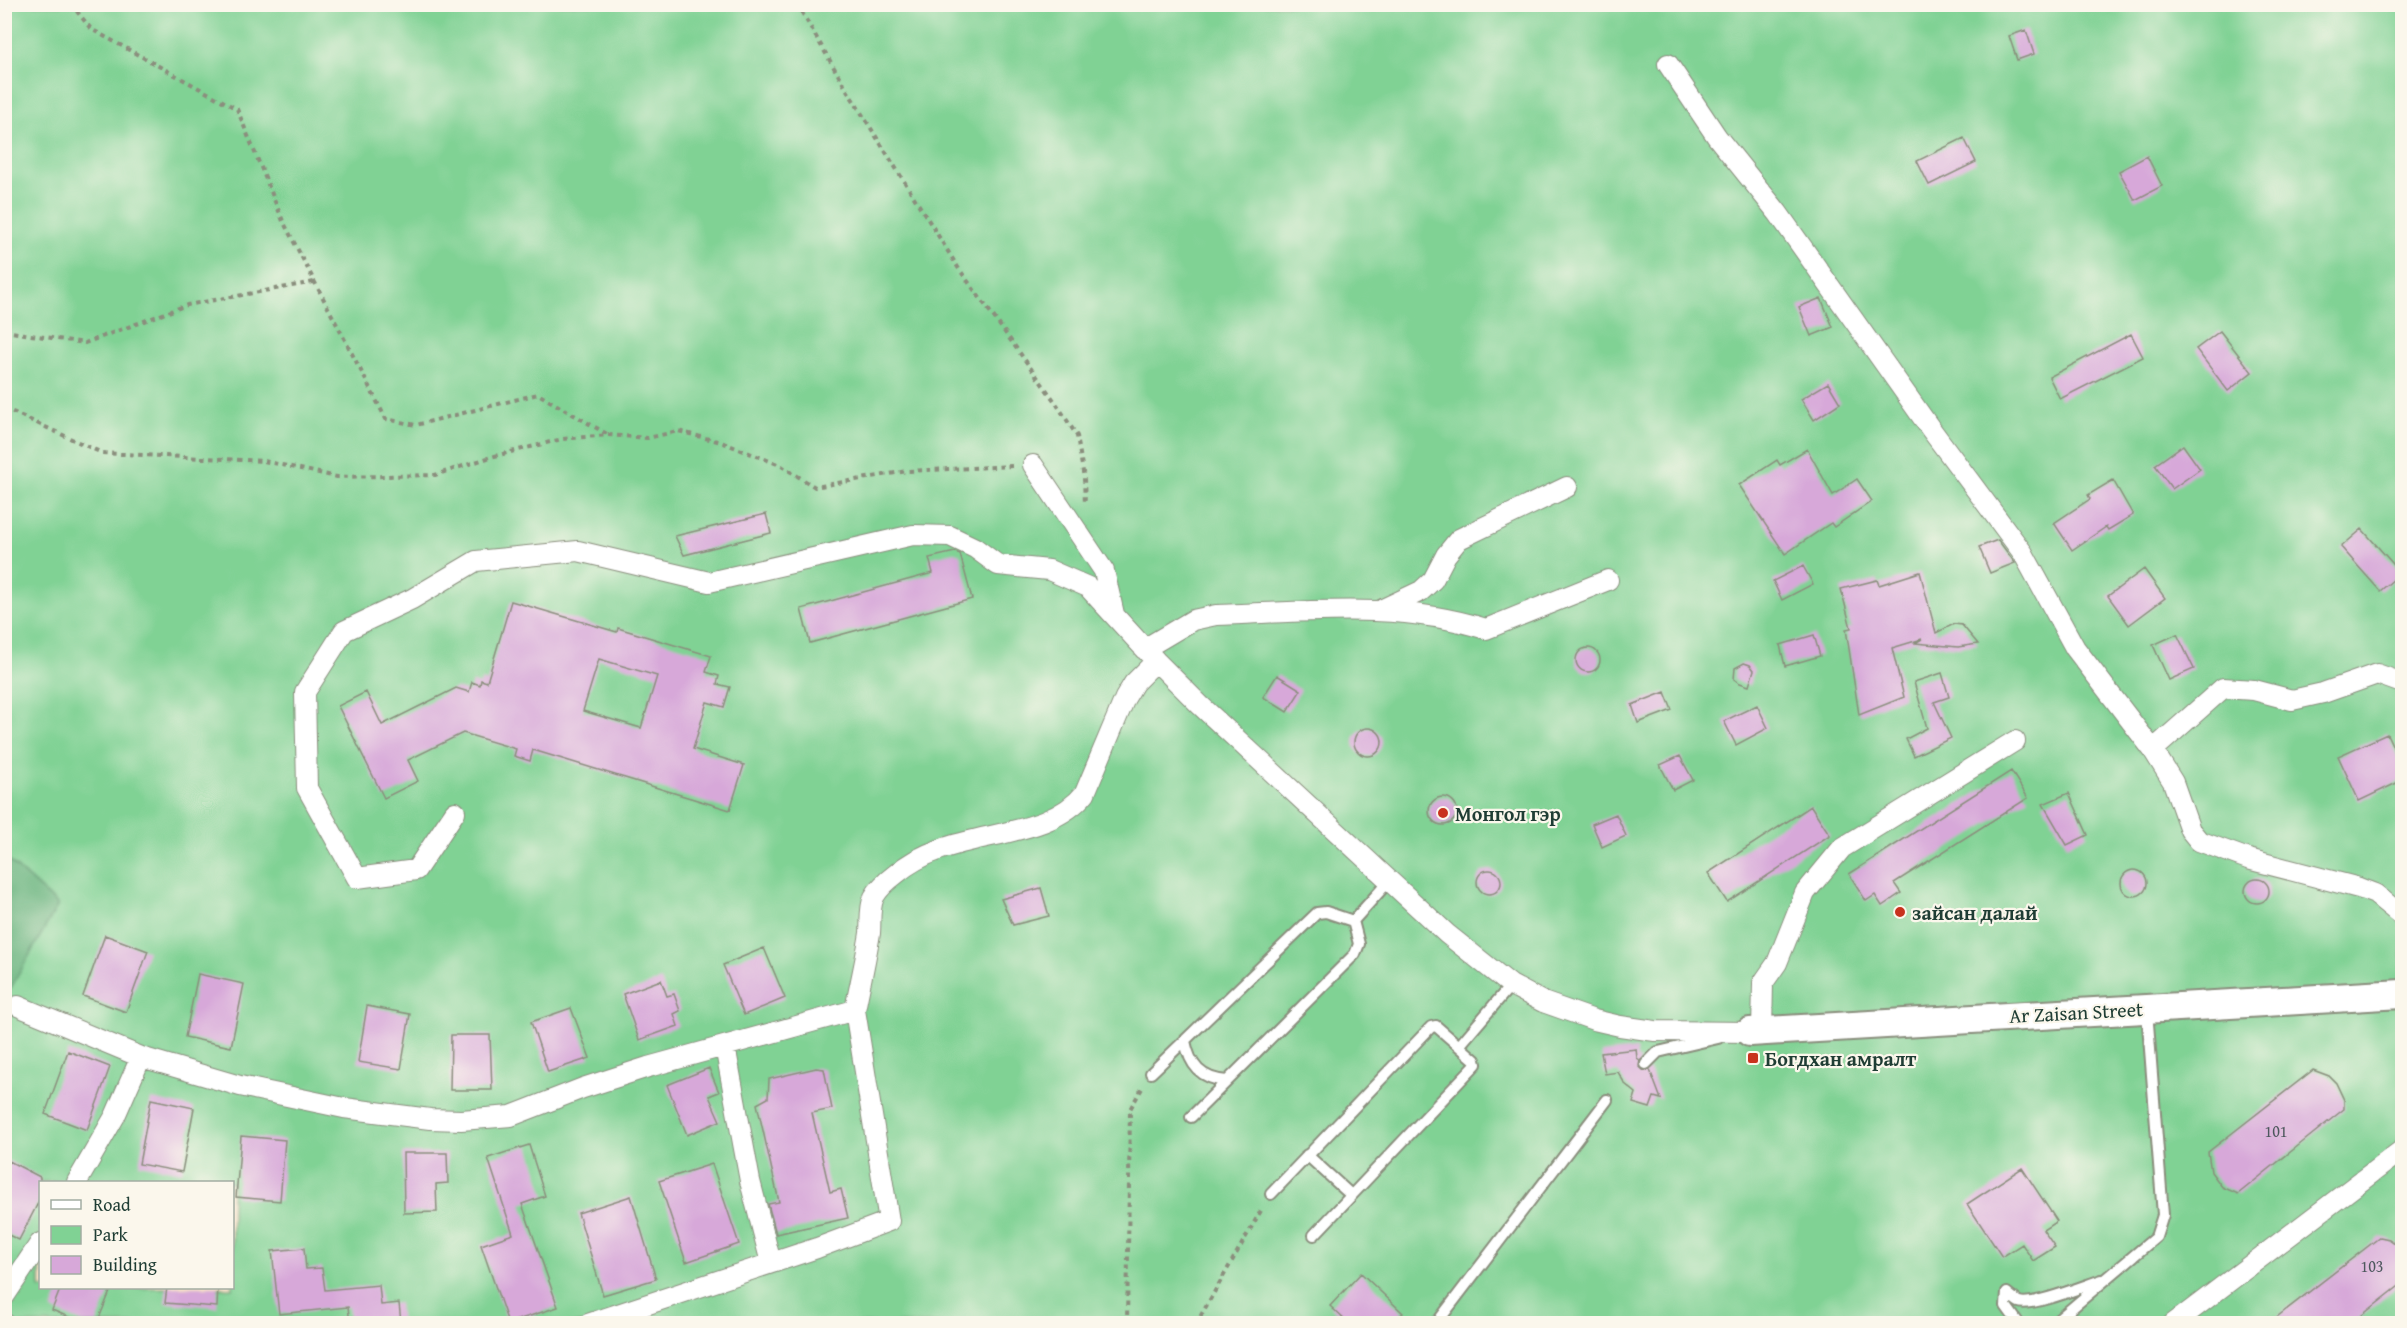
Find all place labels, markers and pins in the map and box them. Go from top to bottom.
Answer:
place label: Монгол гэр [1455,799,1561,828]
marker: Монгол гэр [1436,806,1450,820]
place label: зайсан далай [1912,898,2038,927]
marker: зайсан далай [1893,905,1907,919]
place label: Богдхан амралт [1765,1044,1916,1073]
marker: Богдхан амралт [1746,1051,1760,1065]

